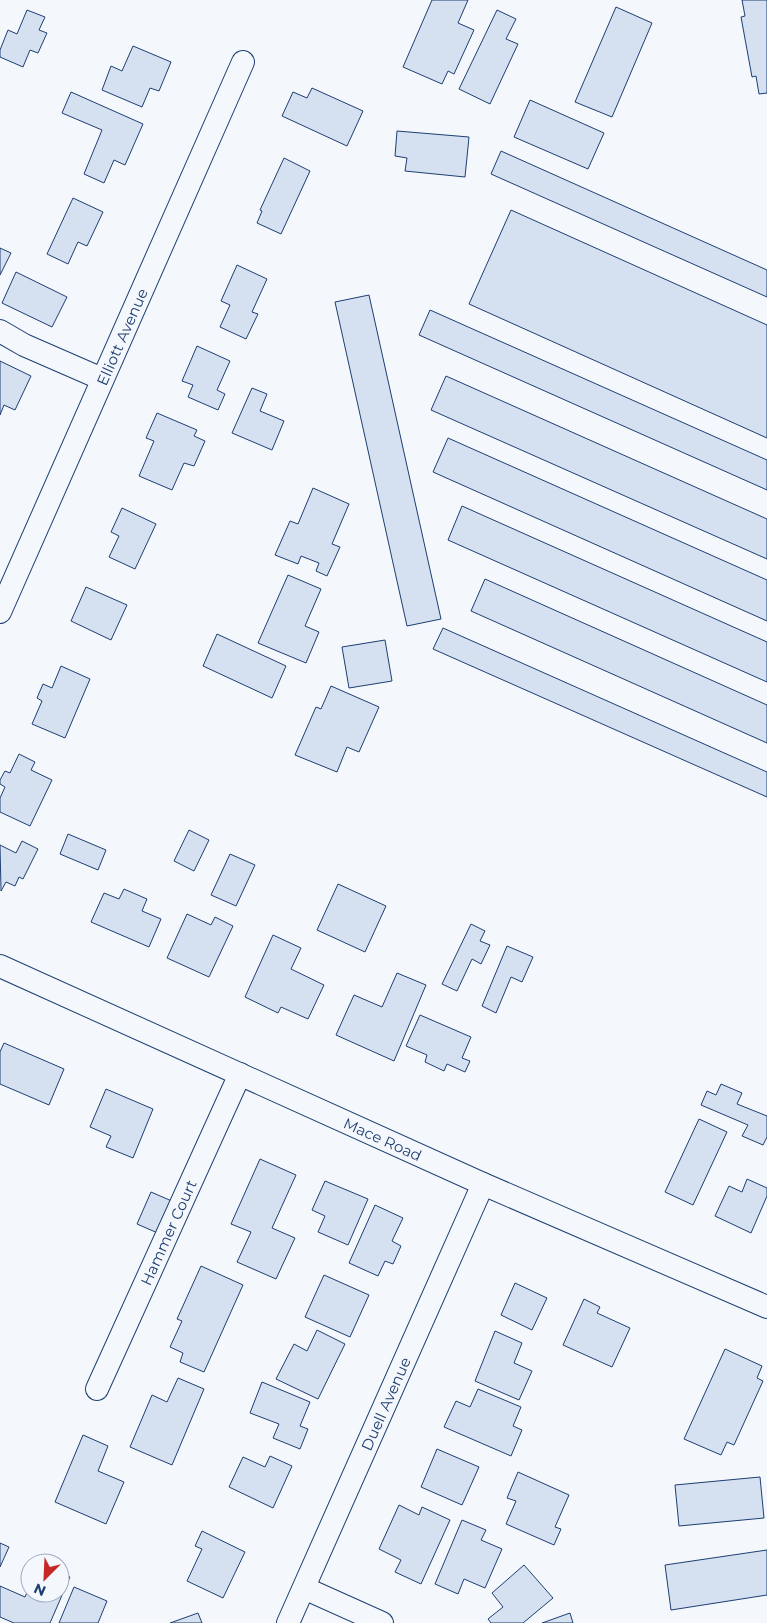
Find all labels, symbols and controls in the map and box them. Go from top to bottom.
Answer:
street label: Elliott Avenue [92,285,151,388]
street label: Mace Road [341,1113,425,1165]
street label: Hammer Court [136,1177,200,1288]
street label: Duell Avenue [356,1354,414,1453]
north arrow [20,1553,70,1603]
text: N [31,1579,49,1600]

